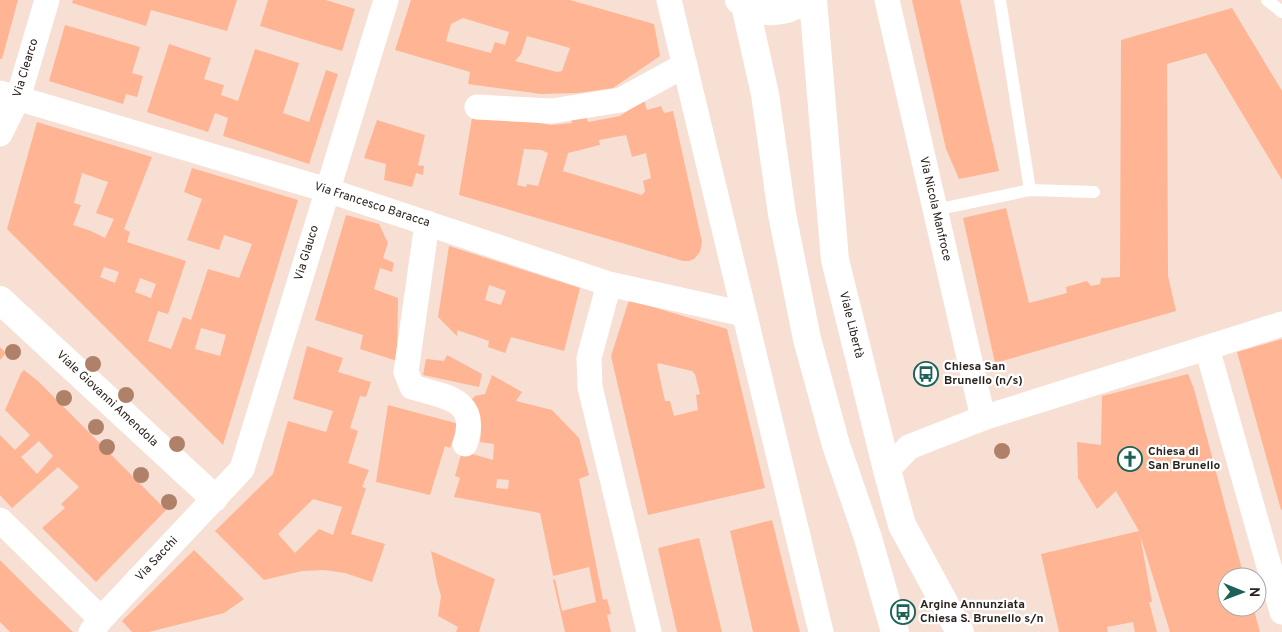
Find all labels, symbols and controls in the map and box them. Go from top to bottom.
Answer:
street label: Via Clearco [9,36,43,99]
street label: Via Nicola Manfroce [915,155,955,263]
street label: Via Francesco Baracca [312,179,432,231]
street label: Via Glauco [291,223,323,283]
street label: Viale Libertà [835,290,867,360]
street label: Viale Giovanni Amendola [53,347,161,451]
place label: Chiesa San Brunello (n/s) [944,359,1023,389]
bus stop icon: Chiesa San Brunello (n/s) [913,361,939,387]
place label: Chiesa di San Brunello [1148,444,1220,474]
church icon: Chiesa di San Brunello [1117,446,1143,472]
street label: Via Sacchi [132,533,182,585]
north arrow [1217,567,1267,617]
text: N [1245,587,1262,597]
place label: Argine Annunziata Chiesa S. Brunello s/n [920,597,1044,627]
bus stop icon: Argine Annunziata Chiesa S. Brunello s/n [890,599,916,625]

